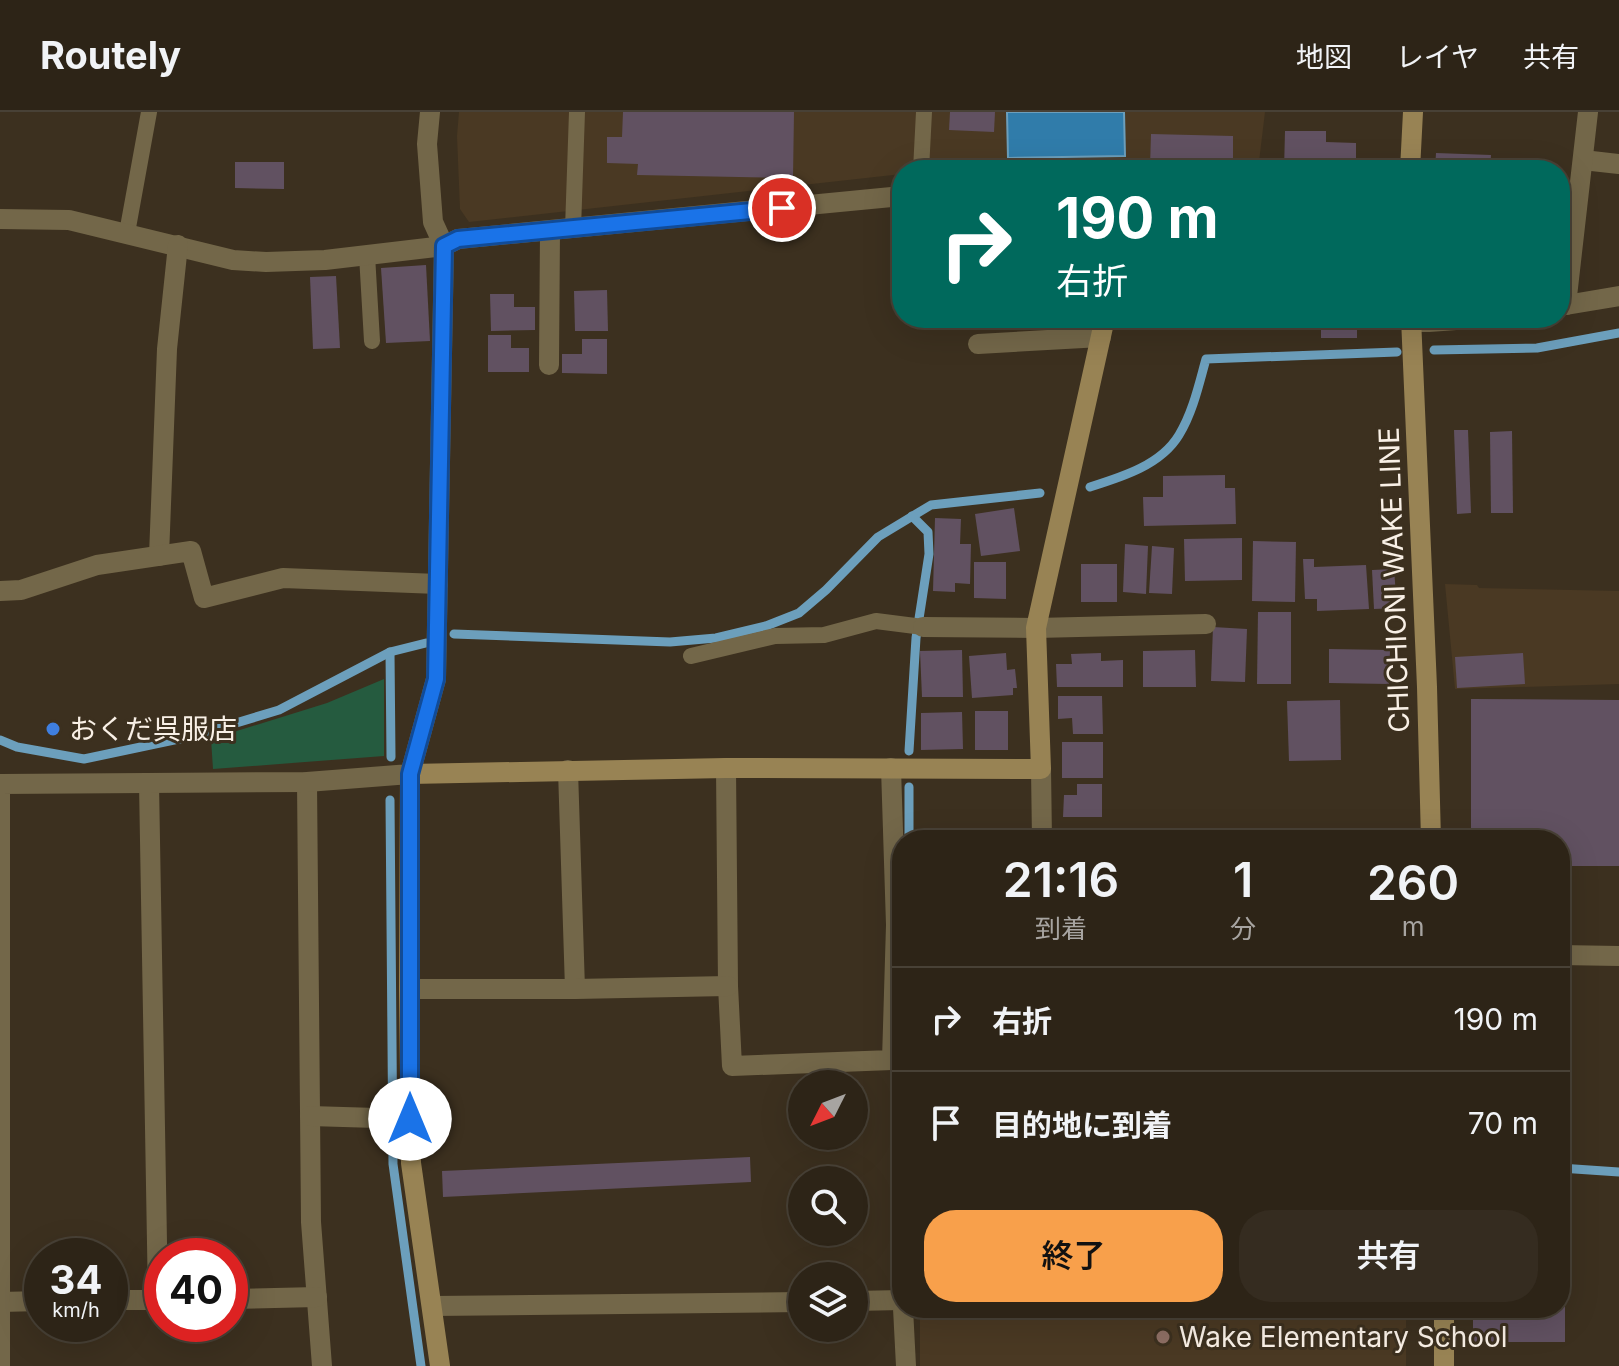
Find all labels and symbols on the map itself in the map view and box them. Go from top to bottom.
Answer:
pin [748,174,816,242]
street label: CHICHIONI WAKE LINE [1372,427,1416,733]
place label: おくだ呉服店 [69,712,237,746]
marker: おくだ呉服店 [44,720,62,738]
north arrow [788,1070,868,1150]
position arrow [368,1077,452,1161]
speed limit sign: 40 [144,1238,248,1342]
place label: Wake Elementary School [1179,1320,1508,1354]
marker: Wake Elementary School [1154,1328,1172,1346]

